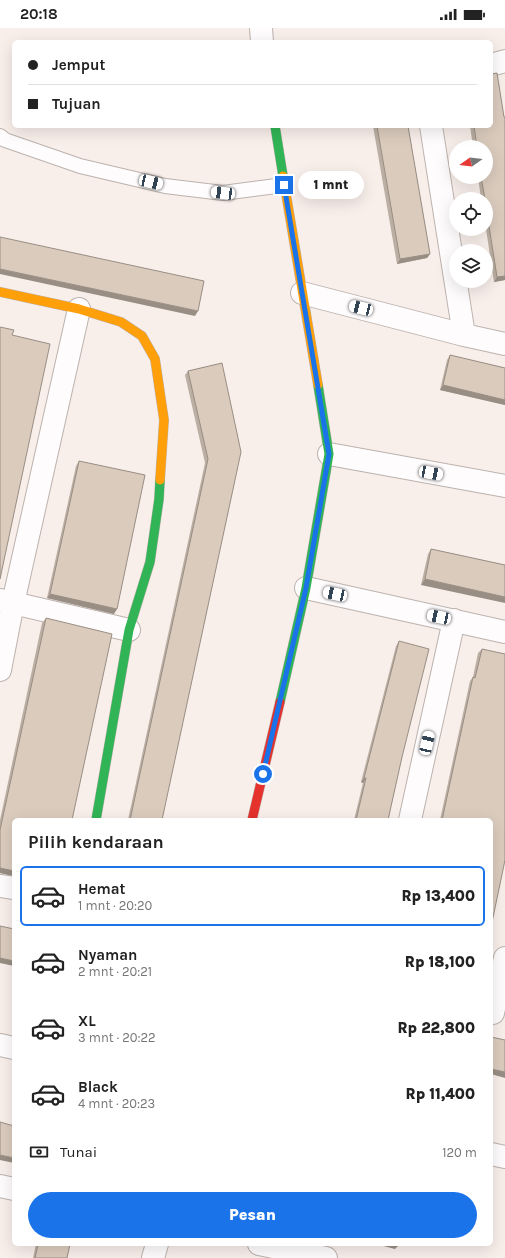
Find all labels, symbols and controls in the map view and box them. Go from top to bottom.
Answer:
text: 20:18 [20,5,58,23]
text: Jemput [52,56,105,74]
text: Tujuan [52,95,101,113]
north arrow [449,140,493,184]
map controls [449,140,493,288]
callout: 1 mnt [298,171,364,199]
car [138,173,164,191]
route end [275,176,293,194]
text: 1 mnt [314,177,348,192]
car [210,186,236,200]
button: locate [449,192,493,236]
button: layers [449,244,493,288]
car [348,299,374,317]
car [418,465,444,481]
car [322,586,348,602]
car [426,609,452,625]
car [418,730,436,756]
route start [254,765,272,783]
text: Pilih kendaraan [28,831,164,853]
icon: car [30,878,66,914]
text: Hemat [78,880,125,898]
text: Rp 13,400 [401,887,475,905]
text: 1 mnt · 20:20 [78,898,152,913]
icon: car [30,944,66,980]
text: Nyaman [78,946,137,964]
text: Rp 18,100 [405,953,475,971]
text: 2 mnt · 20:21 [78,964,152,979]
icon: car [30,1010,66,1046]
text: XL [78,1012,96,1030]
text: Rp 22,800 [397,1019,475,1037]
text: 3 mnt · 20:22 [78,1030,155,1045]
icon: car [30,1076,66,1112]
text: Black [78,1078,118,1096]
text: Rp 11,400 [406,1085,475,1103]
text: 4 mnt · 20:23 [78,1096,155,1111]
icon: cash [28,1141,50,1163]
text: Tunai [60,1143,97,1161]
text: 120 m [442,1145,477,1160]
button: Pesan [28,1192,477,1238]

